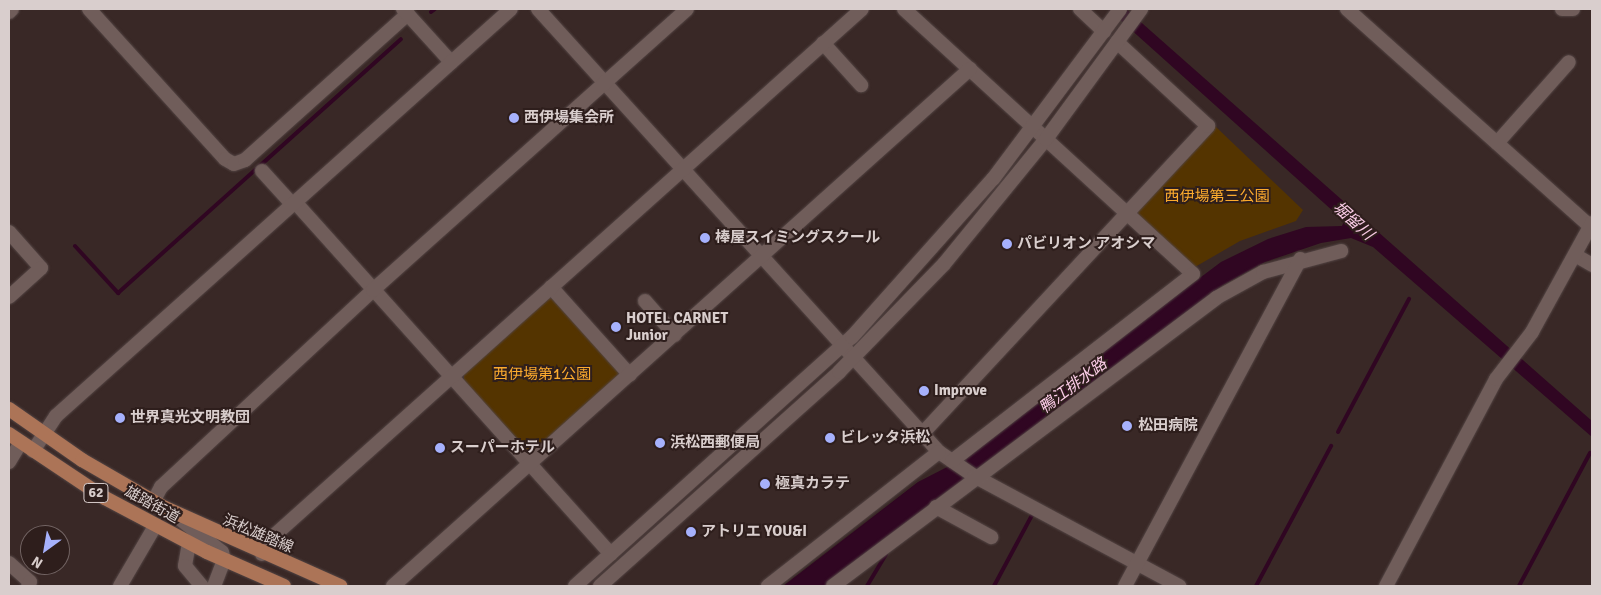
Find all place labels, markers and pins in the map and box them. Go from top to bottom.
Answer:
place label: 西伊場集会所 [524,109,614,127]
marker: 西伊場集会所 [508,112,520,124]
place label: 棒屋スイミングスクール [715,229,880,247]
marker: 棒屋スイミングスクール [699,232,711,244]
place label: パビリオン アオシマ [1017,235,1155,253]
marker: パビリオン アオシマ [1001,238,1013,250]
place label: HOTEL CARNET Junior [626,309,728,344]
marker: HOTEL CARNET Junior [610,321,622,333]
place label: Improve [934,382,987,400]
marker: Improve [918,385,930,397]
place label: 世界真光文明教団 [130,409,250,427]
marker: 世界真光文明教団 [114,412,126,424]
place label: 松田病院 [1138,417,1198,435]
marker: 松田病院 [1120,419,1134,433]
place label: ビレッタ浜松 [840,429,930,447]
marker: ビレッタ浜松 [824,432,836,444]
place label: 浜松西郵便局 [670,434,760,452]
marker: 浜松西郵便局 [654,437,666,449]
place label: スーパーホテル [450,439,555,457]
marker: スーパーホテル [434,442,446,454]
place label: 極真カラテ [775,475,850,493]
marker: 極真カラテ [759,478,771,490]
place label: アトリエ YOU&I [701,523,807,541]
marker: アトリエ YOU&I [685,526,697,538]

